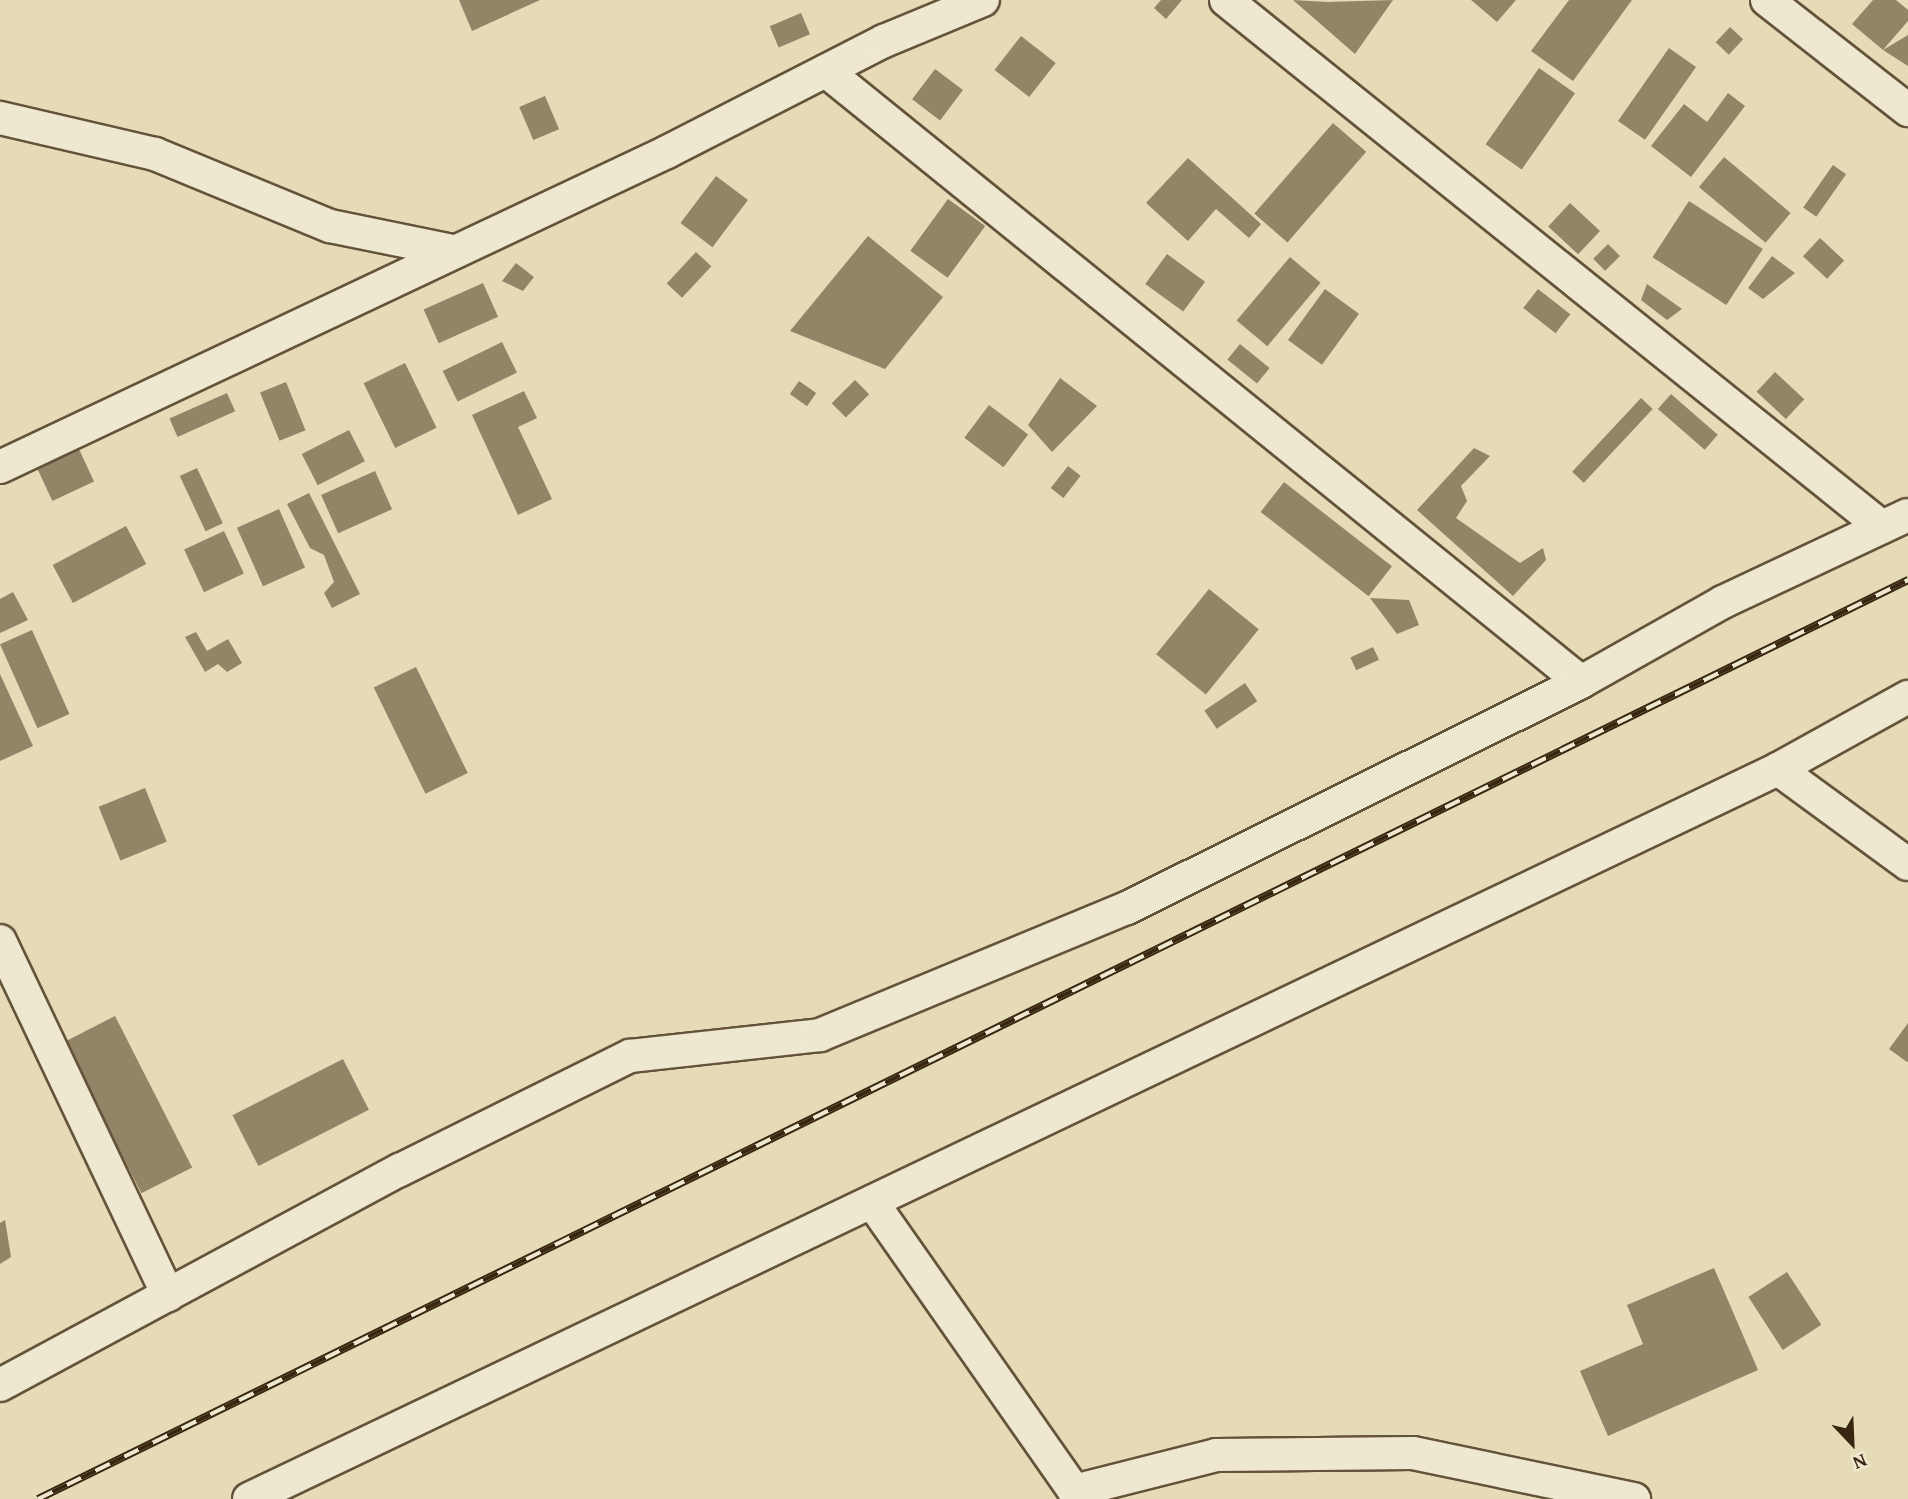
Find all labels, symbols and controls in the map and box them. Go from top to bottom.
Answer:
north arrow [1817,1408,1887,1478]
text: N [1849,1447,1872,1478]

